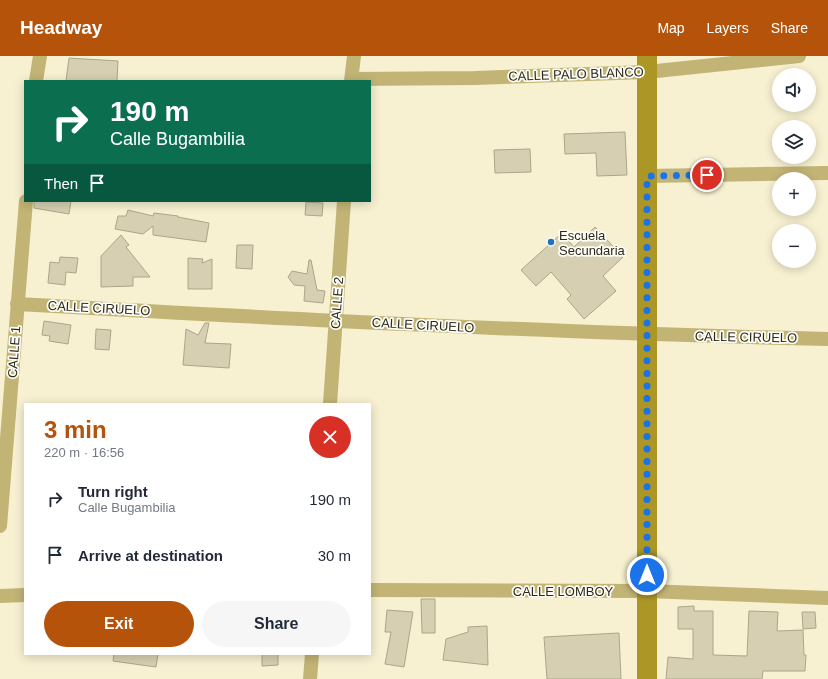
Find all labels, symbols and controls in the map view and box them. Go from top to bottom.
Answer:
text: Headway [20,17,102,38]
text: Map [657,20,685,36]
text: Layers [707,20,749,36]
text: Share [771,20,808,36]
street label: CALLE PALO BLANCO [508,64,644,84]
map controls [772,68,816,268]
button: sound [772,68,816,112]
icon: right [44,96,96,148]
text: 190 m [110,96,189,127]
button: layers [772,120,816,164]
text: Calle Bugambilia [110,129,245,149]
pin [690,158,724,192]
icon: arrive [696,164,718,186]
icon: arrive [86,172,108,194]
button: + [772,172,816,216]
text: Then [44,175,78,192]
button: − [772,224,816,268]
place label: Escuela Secundaria [559,228,626,258]
marker: Escuela Secundaria [546,237,556,247]
street label: CALLE 2 [328,277,346,329]
street label: CALLE CIRUELO [47,298,151,318]
street label: CALLE CIRUELO [371,315,475,335]
street label: CALLE 1 [5,326,23,378]
street label: CALLE CIRUELO [695,329,797,345]
text: 3 min [44,416,107,443]
button: close [309,416,351,458]
text: 220 m · 16:56 [44,445,124,460]
text: Turn right [78,483,148,500]
icon: right [44,488,66,510]
text: 190 m [309,491,351,508]
text: Calle Bugambilia [78,500,176,515]
icon: arrive [44,544,66,566]
text: Arrive at destination [78,547,223,564]
text: 30 m [318,547,351,564]
position arrow [626,554,668,596]
street label: CALLE LOMBOY [513,584,614,599]
button: Exit [44,601,194,647]
button: Share [202,601,351,647]

